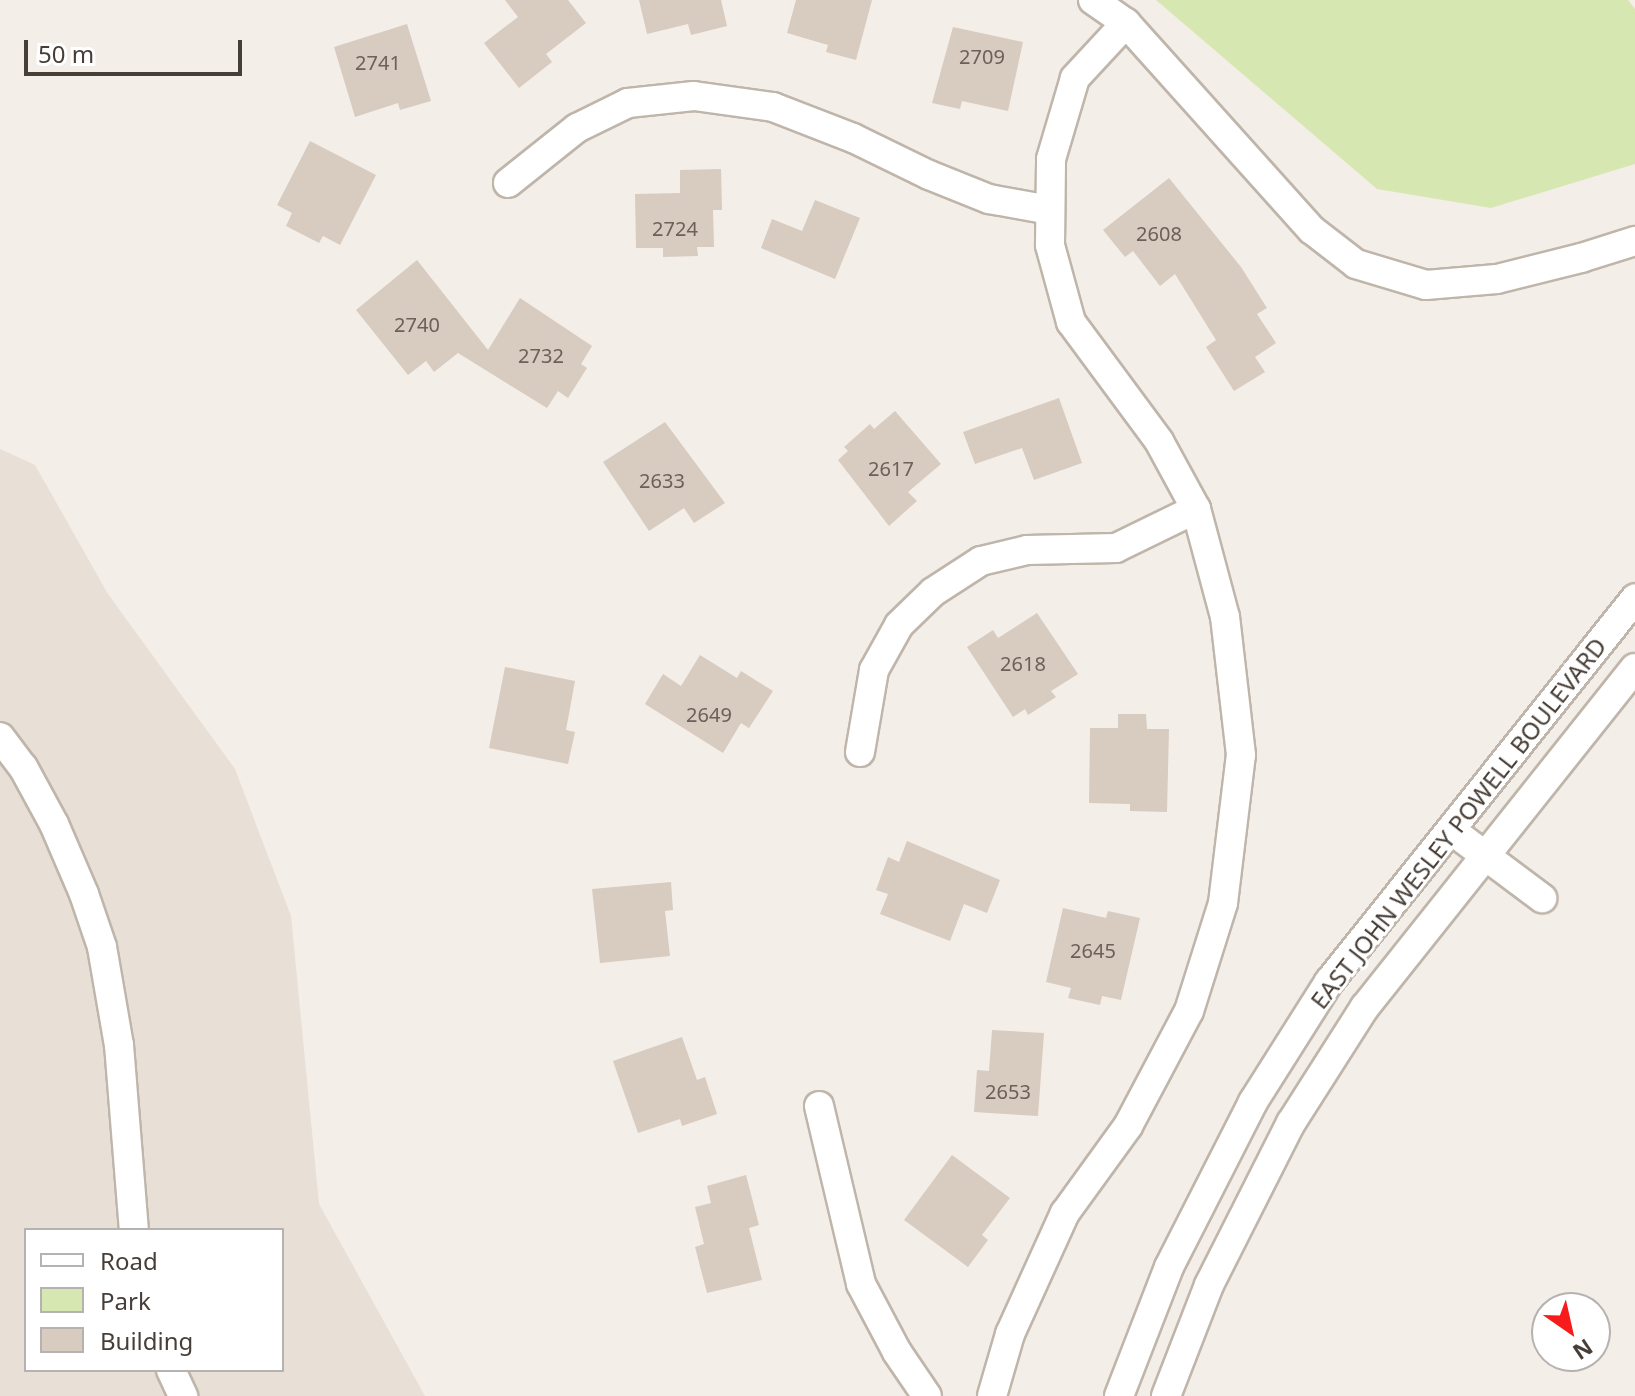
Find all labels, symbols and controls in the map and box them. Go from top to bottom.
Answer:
scale bar [28,24,246,74]
text: 50 m [38,37,94,70]
house number: 2709 [959,44,1005,68]
house number: 2741 [355,50,401,74]
house number: 2724 [652,216,698,240]
house number: 2608 [1136,221,1182,245]
house number: 2740 [394,312,440,336]
house number: 2732 [518,343,564,367]
house number: 2617 [868,456,914,480]
house number: 2633 [639,468,685,492]
street label: EAST JOHN WESLEY POWELL BOULEVARD [1304,632,1612,1014]
house number: 2618 [1000,651,1046,675]
house number: 2649 [686,702,732,726]
house number: 2645 [1070,938,1116,962]
house number: 2653 [985,1079,1031,1103]
legend [24,1228,284,1372]
text: Road [100,1244,158,1277]
text: Park [100,1284,151,1317]
north arrow [1531,1292,1611,1372]
text: Building [100,1324,193,1357]
text: N [1568,1333,1599,1368]

